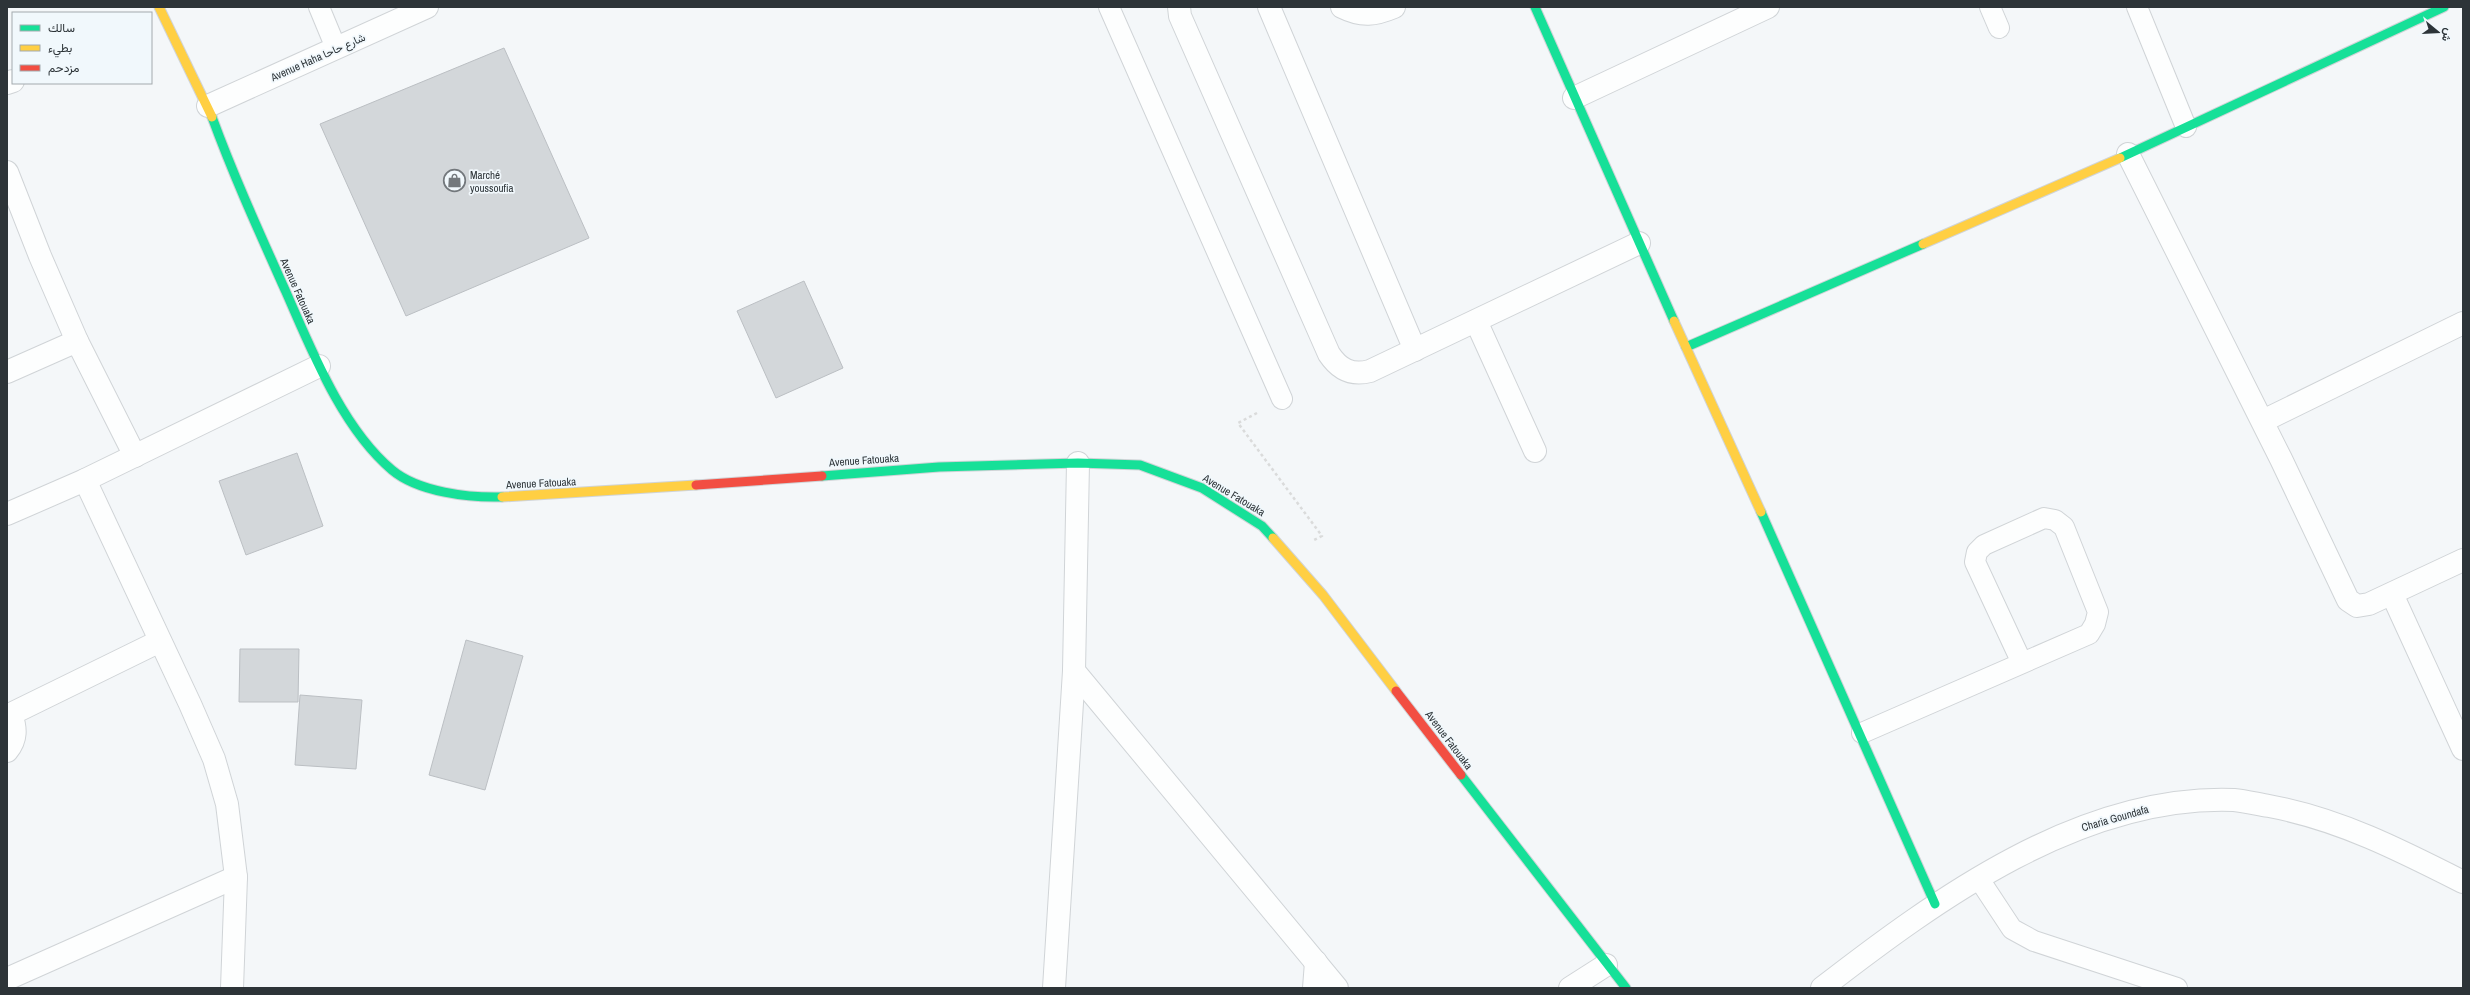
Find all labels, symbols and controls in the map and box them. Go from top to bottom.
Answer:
legend [12,12,152,84]
north arrow [2418,12,2458,52]
text: سالك [48,20,75,36]
text: ش [2439,27,2456,44]
street label: Avenue Haha شارع حاحا [268,30,368,85]
text: بطيء [48,40,72,58]
text: مزدحم [48,60,79,76]
shop icon: Marché youssoufia [441,168,467,194]
place label: Marché youssoufia [470,168,514,195]
street label: Avenue Fatouaka [277,255,319,326]
street label: Avenue Fatouaka [828,451,899,469]
street label: Avenue Fatouaka [1199,470,1268,519]
street label: Avenue Fatouaka [505,474,576,492]
street label: Avenue Fatouaka [1422,707,1476,772]
street label: Charia Goundafa [2080,802,2150,834]

